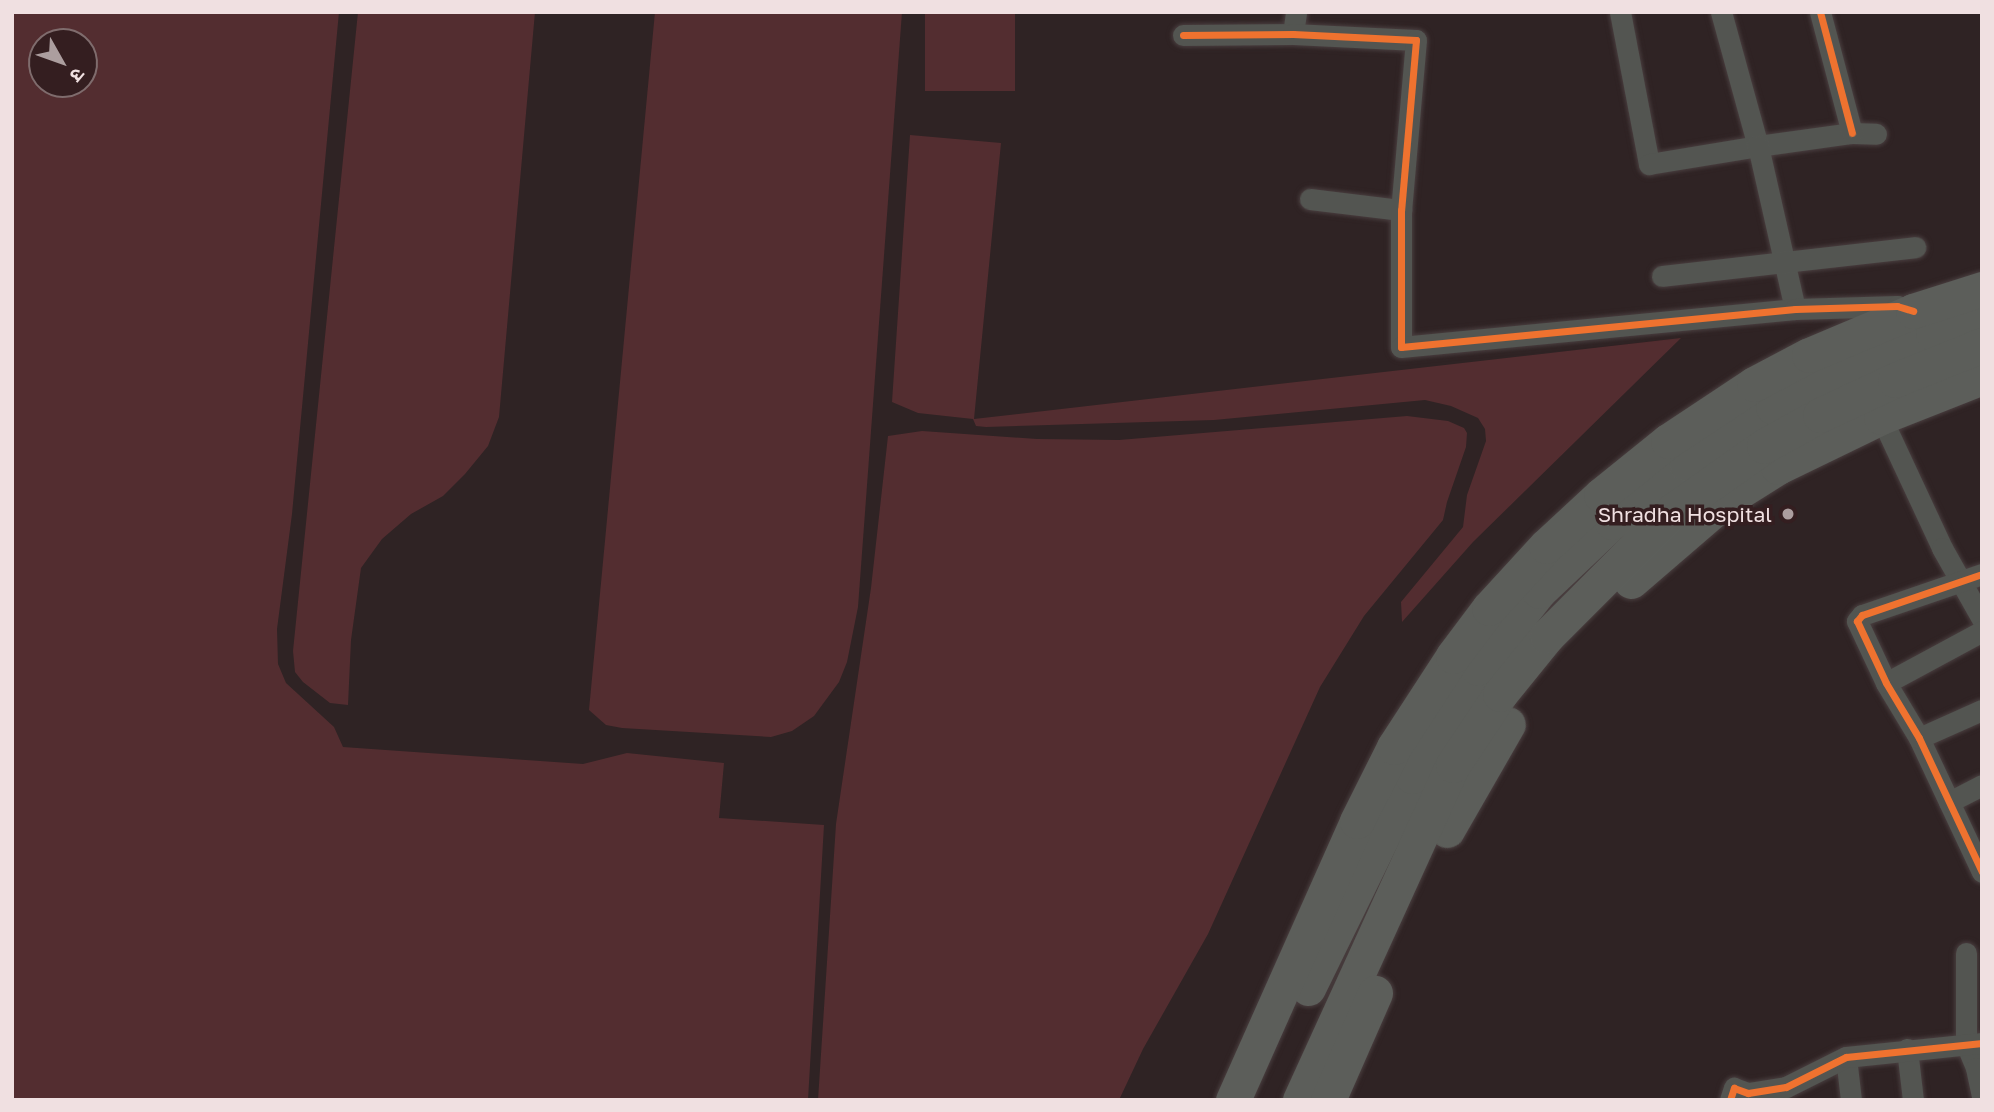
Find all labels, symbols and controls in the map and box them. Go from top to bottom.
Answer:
north arrow [28,28,98,98]
text: उ [66,64,90,87]
place label: Shradha Hospital [1598,501,1772,527]
marker: Shradha Hospital [1778,504,1798,524]

